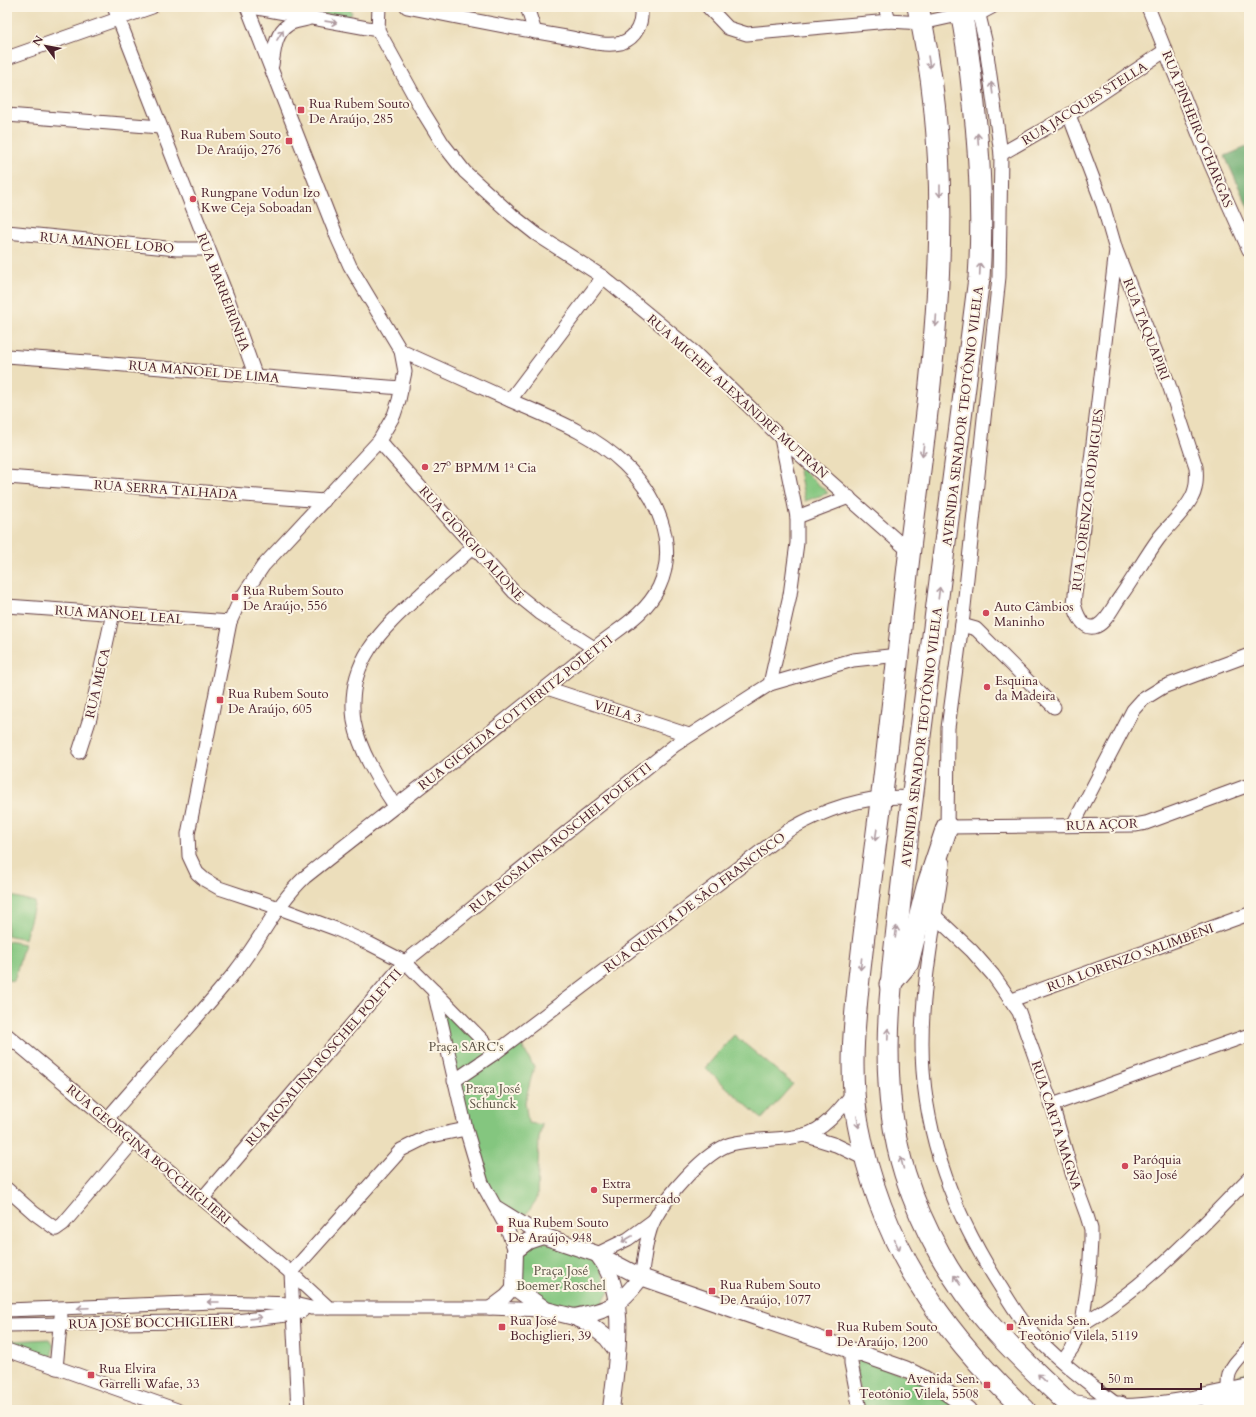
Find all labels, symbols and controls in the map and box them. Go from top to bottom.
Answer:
one-way arrow [324,18,337,26]
north arrow [26,26,66,66]
one-way arrow [277,29,285,41]
text: N [29,33,47,49]
street label: RUA PINHEIRO CHARGAS [1157,48,1237,211]
one-way arrow [925,55,933,68]
street label: RUA JACQUES STELLA [1018,57,1151,150]
one-way arrow [988,82,996,95]
place label: Rua Rubem Souto De Araújo, 285 [309,95,410,128]
marker: Rua Rubem Souto De Araújo, 285 [296,105,306,115]
place label: Rua Rubem Souto De Araújo, 276 [180,126,281,159]
one-way arrow [974,133,981,146]
marker: Rua Rubem Souto De Araújo, 276 [284,136,294,146]
place label: Rungpane Vodun Izo Kwe Ceja Soboadan [201,184,320,217]
one-way arrow [936,184,944,197]
marker: Rungpane Vodun Izo Kwe Ceja Soboadan [188,194,198,204]
street label: RUA MANOEL LOBO [39,228,175,258]
street label: RUA BARREIRINHA [192,231,254,355]
one-way arrow [976,263,984,276]
street label: RUA TAQUAPIRI [1118,276,1174,383]
street label: AVENIDA SENADOR TEOTÔNIO VILELA [938,284,988,547]
street label: RUA MICHEL ALEXANDRE MUTRAN [643,311,832,483]
one-way arrow [932,314,940,327]
street label: RUA MANOEL DE LIMA [128,356,281,388]
street label: RUA LORENZO RODRIGUES [1068,408,1108,592]
one-way arrow [919,443,927,456]
place label: 27º BPM/M 1ª Cia [433,459,537,477]
marker: 27º BPM/M 1ª Cia [420,462,430,472]
street label: RUA SERRA TALHADA [93,476,239,504]
street label: RUA GIORGIO ALIONE [415,482,528,605]
place label: Rua Rubem Souto De Araújo, 556 [243,582,344,615]
one-way arrow [935,587,943,600]
marker: Rua Rubem Souto De Araújo, 556 [230,592,240,602]
place label: Auto Câmbios Maninho [994,598,1074,631]
street label: RUA MANOEL LEAL [54,602,184,628]
street label: AVENIDA SENADOR TEOTÔNIO VILELA [897,605,947,868]
marker: Auto Câmbios Maninho [981,608,991,618]
street label: RUA GICELDA COTTIFRITZ POLETTI [415,631,617,794]
street label: RUA MECA [81,645,115,720]
place label: Esquina da Madeira [995,672,1056,705]
marker: Esquina da Madeira [982,682,992,692]
place label: Rua Rubem Souto De Araújo, 605 [228,685,329,718]
marker: Rua Rubem Souto De Araújo, 605 [215,695,225,705]
street label: VIELA 3 [591,696,644,728]
street label: RUA ROSALINA ROSCHEL POLETTI [466,758,656,917]
street label: RUA AÇOR [1066,815,1138,835]
street label: RUA QUINTA DE SÃO FRANCISCO [600,828,789,977]
one-way arrow [873,828,880,841]
street label: RUA LORENZO SALIMBENI [1044,919,1216,997]
one-way arrow [893,925,900,938]
one-way arrow [857,957,864,970]
street label: RUA ROSALINA ROSCHEL POLETTI [242,965,406,1150]
one-way arrow [884,1028,892,1041]
park label: Praça SARC's [428,1038,504,1056]
street label: RUA CARTA MAGNA [1027,1058,1086,1193]
park label: Praça José Schunck [466,1080,520,1113]
street label: RUA GEORGINA BOCCHIGLIERI [63,1081,234,1229]
one-way arrow [854,1115,862,1128]
place label: Paróquia São José [1133,1151,1182,1184]
one-way arrow [898,1157,906,1170]
marker: Paróquia São José [1120,1161,1130,1171]
place label: Extra Supermercado [602,1175,680,1208]
marker: Extra Supermercado [589,1185,599,1195]
place label: Rua Rubem Souto De Araújo, 948 [508,1214,609,1247]
marker: Rua Rubem Souto De Araújo, 948 [495,1224,505,1234]
one-way arrow [621,1236,633,1244]
one-way arrow [894,1239,901,1251]
park label: Praça José Boemer Roschel [516,1262,606,1295]
one-way arrow [953,1275,961,1286]
place label: Rua Rubem Souto De Araújo, 1077 [720,1276,821,1309]
marker: Rua Rubem Souto De Araújo, 1077 [707,1286,717,1296]
one-way arrow [207,1298,220,1306]
one-way arrow [77,1304,90,1312]
place label: Rua José Bochiglieri, 39 [510,1312,592,1345]
place label: Avenida Sen. Teotônio Vilela, 5119 [1018,1312,1138,1345]
street label: RUA JOSÉ BOCCHIGLIERI [68,1313,234,1333]
one-way arrow [249,1314,262,1322]
place label: Rua Rubem Souto De Araújo, 1200 [837,1318,938,1351]
marker: Rua José Bochiglieri, 39 [497,1322,507,1332]
marker: Avenida Sen. Teotônio Vilela, 5119 [1005,1322,1015,1332]
marker: Rua Rubem Souto De Araújo, 1200 [824,1328,834,1338]
place label: Rua Elvira Garrelli Wafae, 33 [99,1360,200,1393]
scale bar [1102,1365,1201,1391]
marker: Rua Elvira Garrelli Wafae, 33 [86,1370,96,1380]
place label: Avenida Sen. Teotônio Vilela, 5508 [859,1370,979,1403]
text: 50 m [1108,1371,1135,1387]
one-way arrow [1037,1373,1047,1383]
marker: Avenida Sen. Teotônio Vilela, 5508 [982,1380,992,1390]

